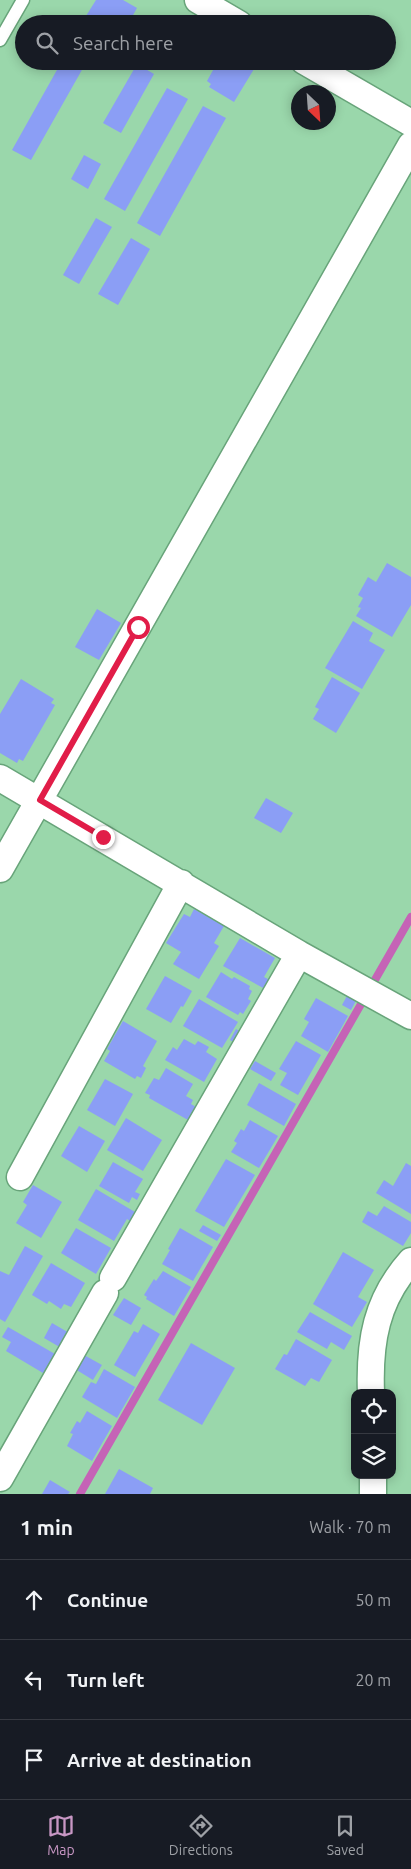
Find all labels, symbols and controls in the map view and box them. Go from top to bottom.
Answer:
search box [15,15,396,70]
icon: search [33,29,61,57]
text: Search here [73,32,173,54]
north arrow [291,85,336,130]
route start [127,616,150,639]
route end [92,826,115,849]
map controls [351,1389,396,1479]
button: locate [351,1389,396,1434]
button: layers [351,1434,396,1479]
text: 1 min [20,1515,73,1539]
text: Walk · 70 m [309,1518,391,1536]
icon: ahead [20,1586,48,1614]
text: Continue [67,1589,148,1611]
text: 50 m [355,1591,391,1609]
icon: left [20,1666,48,1694]
text: Turn left [67,1669,145,1691]
text: 20 m [355,1671,391,1689]
icon: arrive [20,1746,48,1774]
text: Arrive at destination [67,1749,252,1771]
tab: Map [47,1812,75,1858]
tab: Directions [169,1812,233,1858]
tab: Saved [327,1812,364,1858]

